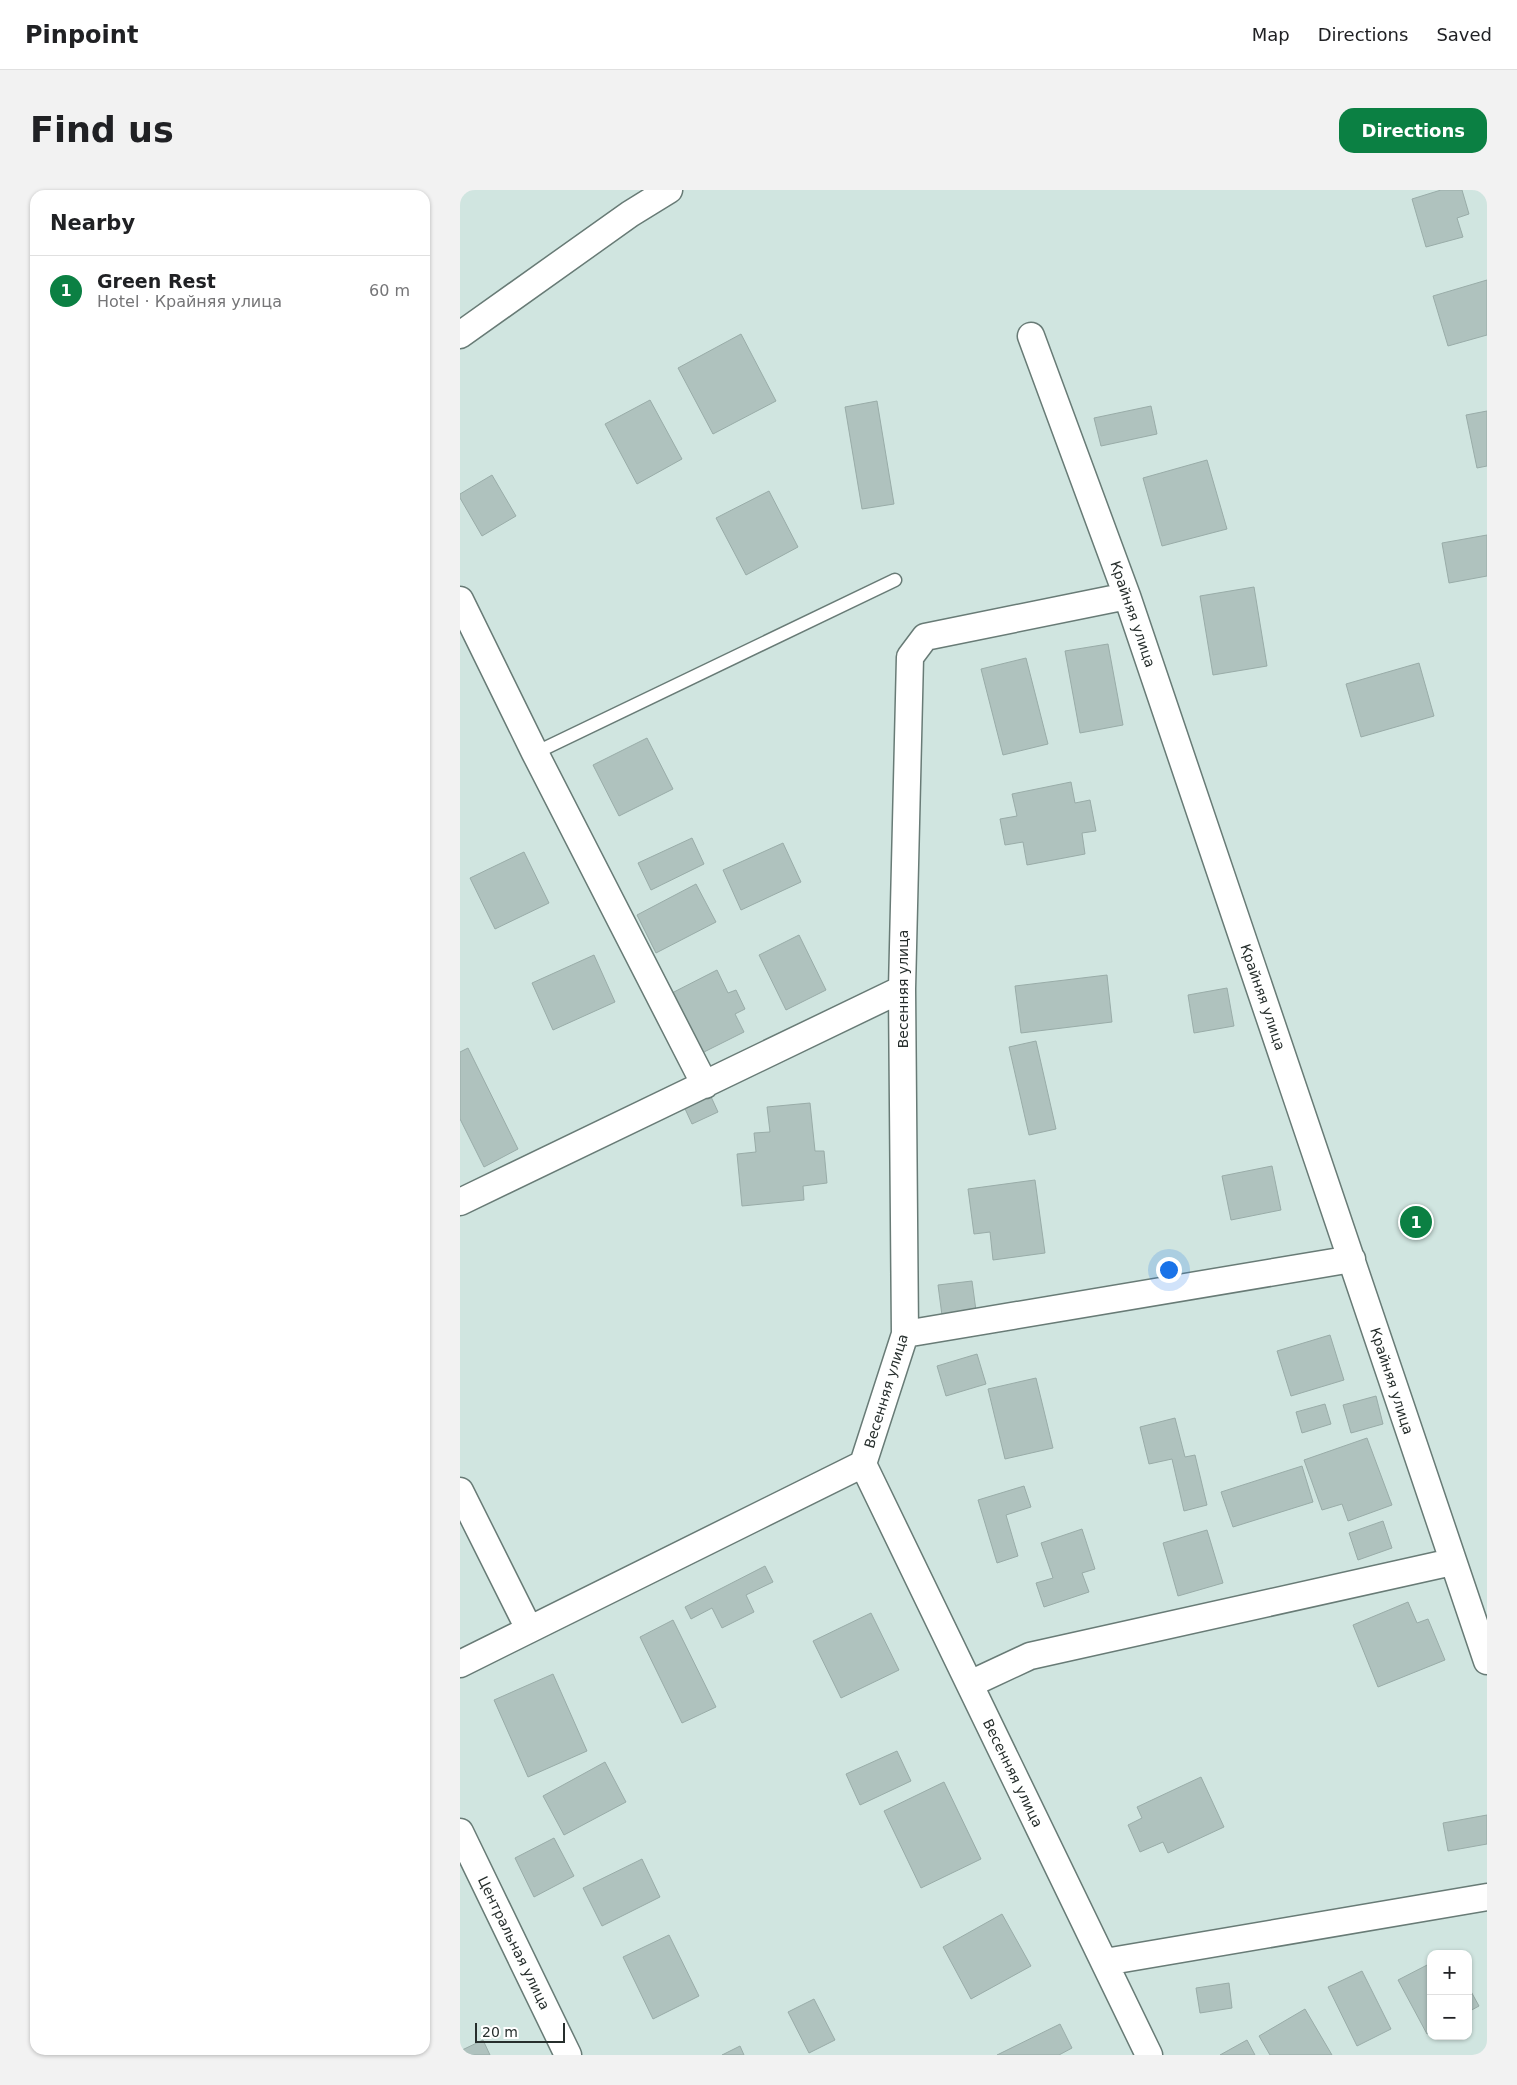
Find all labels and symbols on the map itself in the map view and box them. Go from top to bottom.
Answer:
street label: Крайняя улица [1107,559,1159,669]
street label: Весенняя улица [895,930,911,1048]
street label: Крайняя улица [1237,942,1289,1052]
pin: 1 [1400,1203,1432,1241]
your location [1156,1257,1182,1283]
street label: Крайняя улица [1367,1326,1417,1436]
street label: Весенняя улица [861,1332,911,1450]
street label: Весенняя улица [980,1716,1046,1830]
street label: Центральная улица [475,1874,553,2012]
scale bar [475,2020,565,2043]

